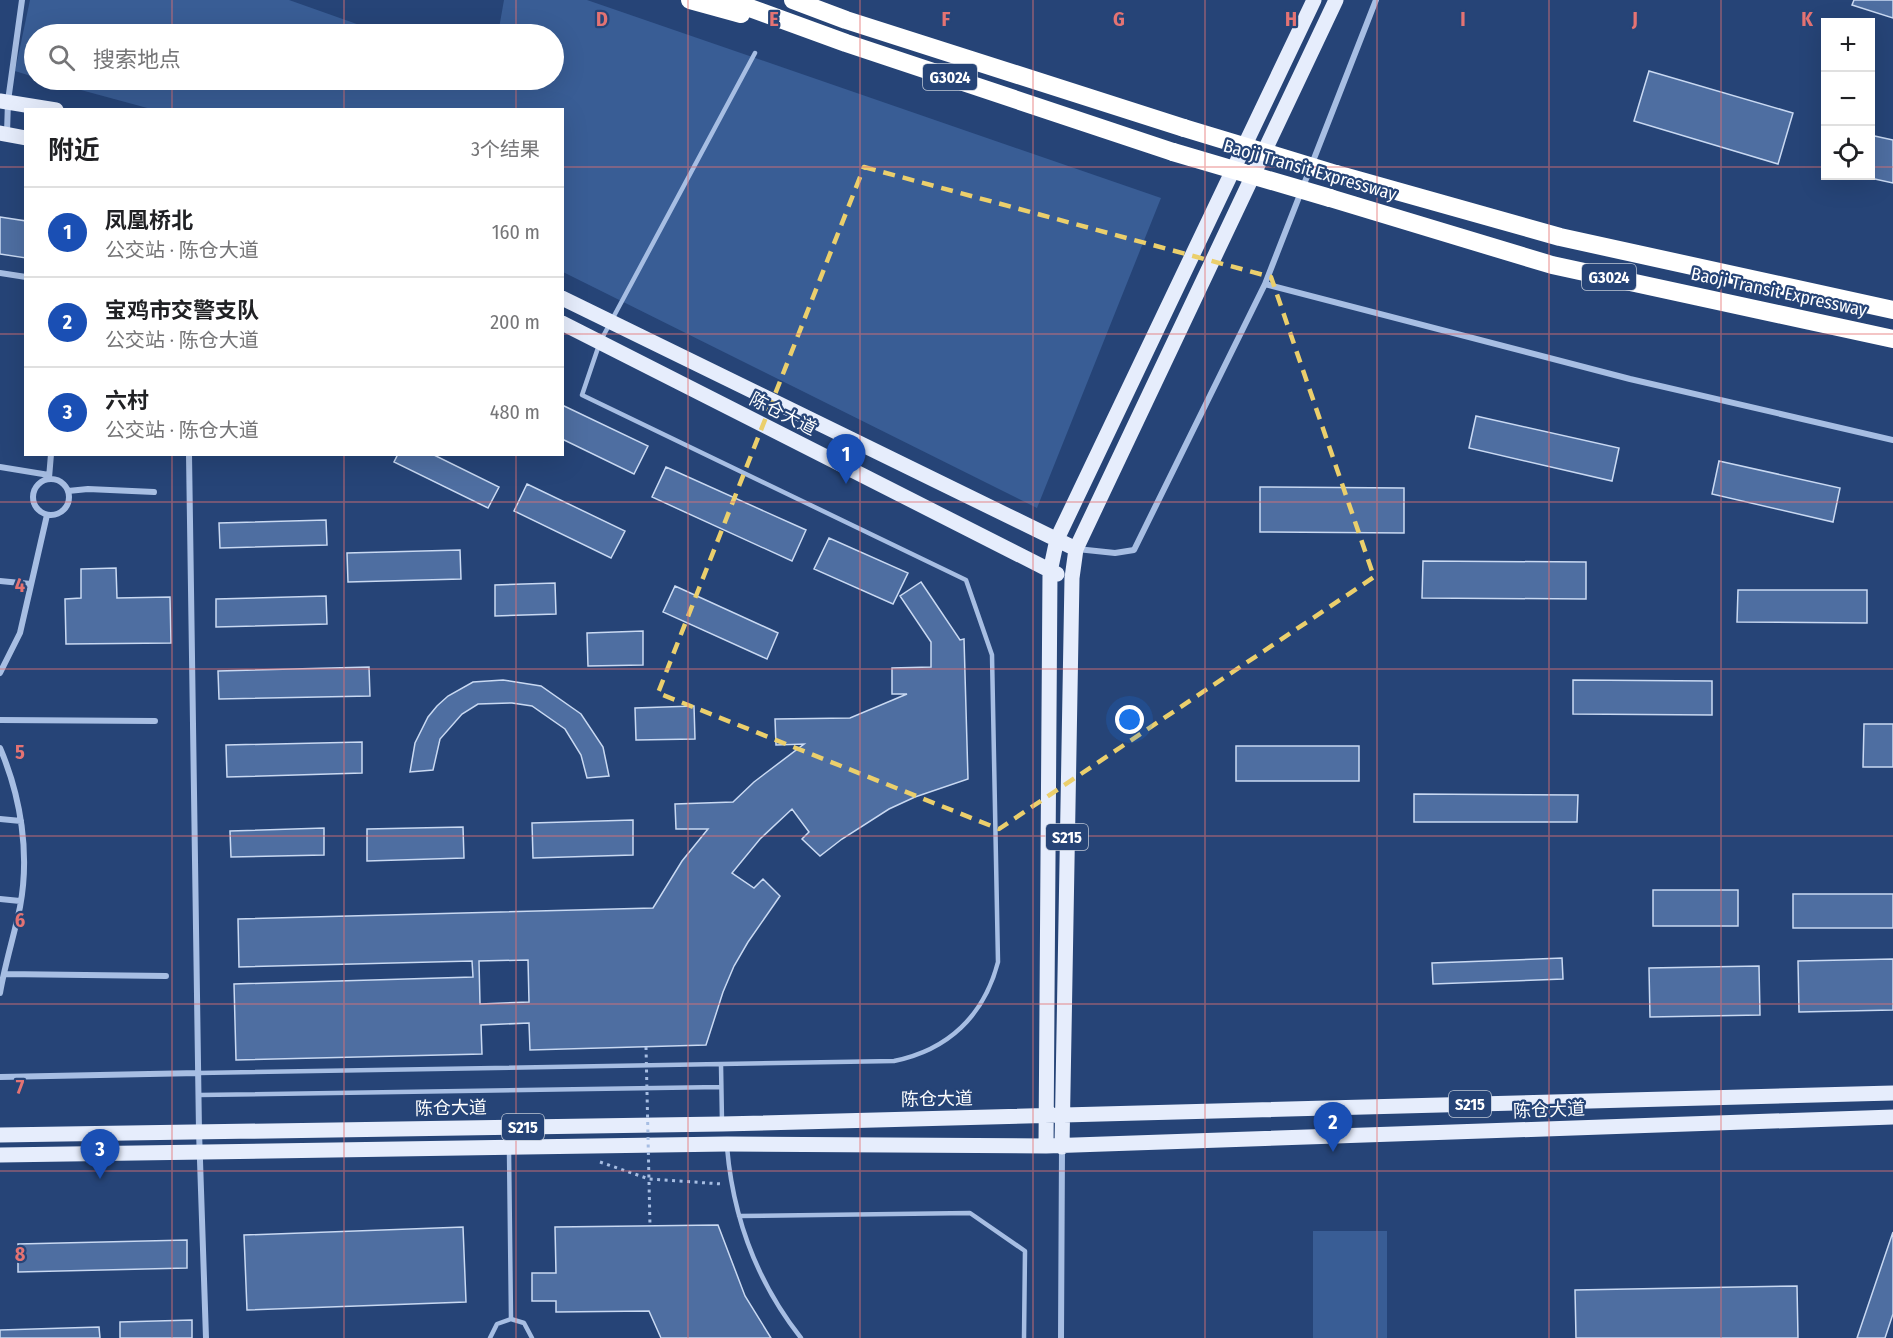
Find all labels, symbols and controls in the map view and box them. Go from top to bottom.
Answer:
text: D [596,7,608,31]
text: E [769,7,779,31]
text: F [942,7,951,31]
text: G [1113,7,1125,31]
text: H [1285,7,1297,31]
text: I [1460,7,1466,31]
text: J [1631,7,1638,31]
text: K [1801,7,1813,31]
map controls [1821,18,1875,180]
button: + [1821,18,1875,72]
search box [24,24,564,90]
icon: search [45,41,78,74]
text: 搜索地点 [93,46,181,73]
road number: G3024 [923,64,977,90]
button: − [1821,72,1875,126]
button: locate [1821,126,1875,180]
text: 附近 [48,135,100,166]
street label: Baoji Transit Expressway [1221,135,1399,205]
text: 3个结果 [471,137,540,161]
text: 凤凰桥北 [105,207,193,234]
text: 1 [63,220,72,244]
text: 160 m [492,220,540,244]
text: 公交站 · 陈仓大道 [105,238,259,262]
street label: Baoji Transit Expressway [1689,263,1869,321]
road number: G3024 [1582,264,1636,290]
text: 宝鸡市交警支队 [105,297,259,324]
text: 2 [63,310,72,334]
text: 200 m [490,310,540,334]
text: 公交站 · 陈仓大道 [105,328,259,352]
text: 六村 [105,387,149,414]
street label: 陈仓大道 [746,388,820,440]
text: 3 [63,400,72,424]
text: 480 m [490,400,540,424]
text: 公交站 · 陈仓大道 [105,418,259,442]
pin: 1 [826,434,866,484]
text: 4 [15,573,25,597]
your location [1115,705,1144,734]
text: 5 [15,740,25,764]
road number: S215 [1046,824,1088,850]
text: 6 [15,908,25,932]
text: 7 [16,1075,25,1099]
street label: 陈仓大道 [901,1087,973,1111]
road number: S215 [1449,1091,1491,1117]
street label: 陈仓大道 [415,1096,487,1120]
street label: 陈仓大道 [1513,1098,1585,1122]
pin: 2 [1314,1102,1352,1152]
road number: S215 [502,1114,544,1140]
pin: 3 [80,1130,120,1179]
text: 8 [15,1242,26,1266]

